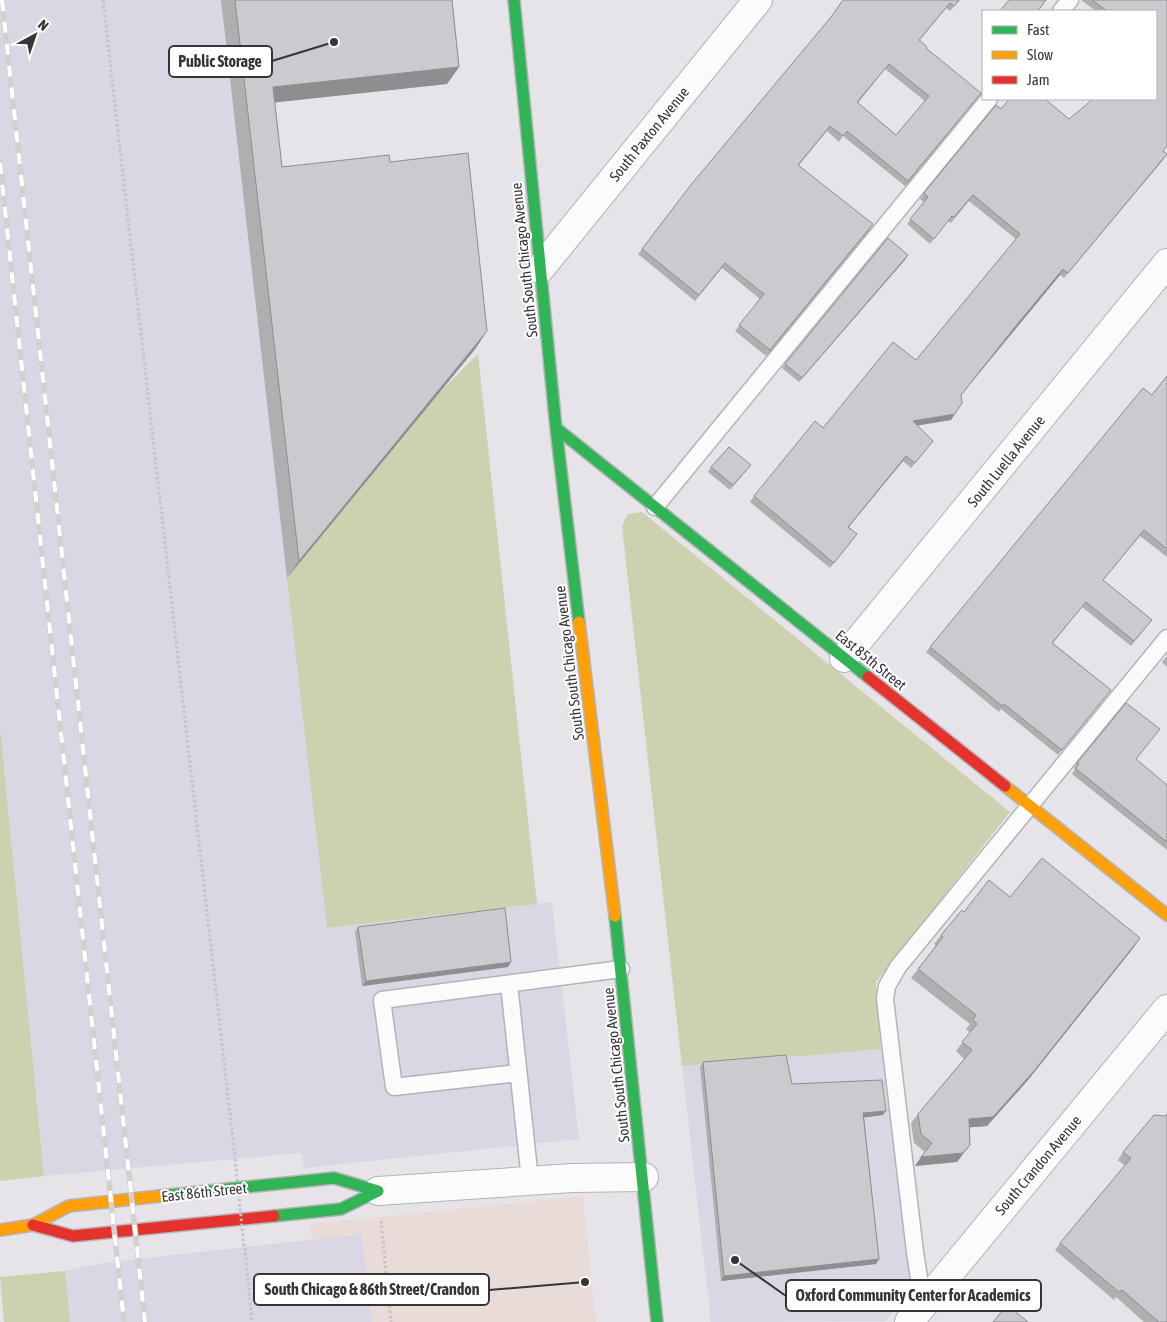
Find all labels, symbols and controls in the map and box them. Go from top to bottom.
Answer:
north arrow [10,10,60,60]
legend [982,10,1157,100]
text: N [35,16,52,34]
text: Fast [1027,21,1049,38]
callout: Public Storage [169,46,272,77]
text: Slow [1027,46,1053,63]
text: Public Storage [178,52,262,70]
text: Jam [1027,71,1050,88]
street label: South Paxton Avenue [606,83,692,185]
street label: South South Chicago Avenue [507,182,541,338]
street label: South Luella Avenue [964,412,1048,510]
street label: South South Chicago Avenue [551,585,587,741]
street label: East 85th Street [832,626,910,694]
street label: South South Chicago Avenue [599,987,633,1143]
street label: South Crandon Avenue [992,1112,1085,1218]
street label: East 86th Street [160,1179,248,1205]
callout: South Chicago & 86th Street/Crandon [254,1274,489,1305]
text: South Chicago & 86th Street/Crandon [264,1280,480,1298]
callout: Oxford Community Center for Academics [786,1280,1041,1311]
text: Oxford Community Center for Academics [795,1286,1031,1304]

